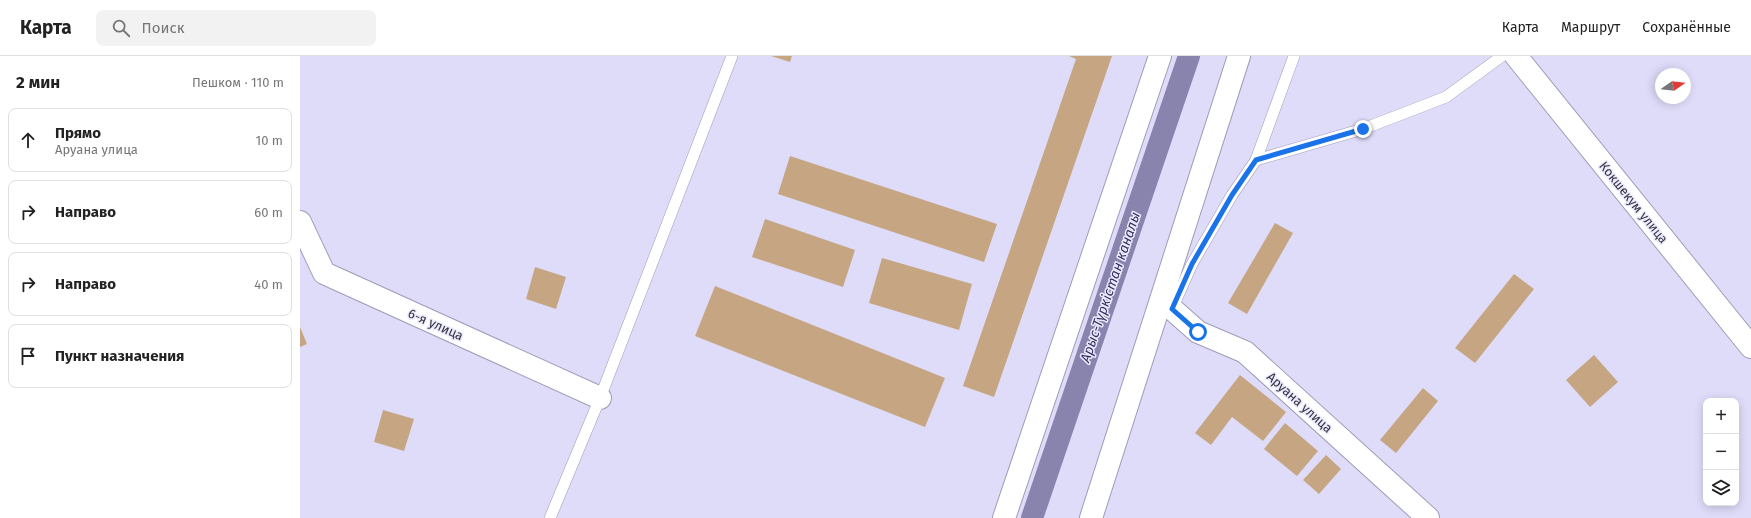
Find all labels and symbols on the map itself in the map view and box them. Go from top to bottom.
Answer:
north arrow [1655,68,1691,104]
route end [1354,120,1372,138]
street label: Кокшекум улица [1596,158,1671,246]
water label: Арыс-Түркістан каналы [1076,210,1144,365]
street label: 6-я улица [406,306,466,343]
route start [1189,323,1207,341]
street label: Аруана улица [1264,369,1335,436]

